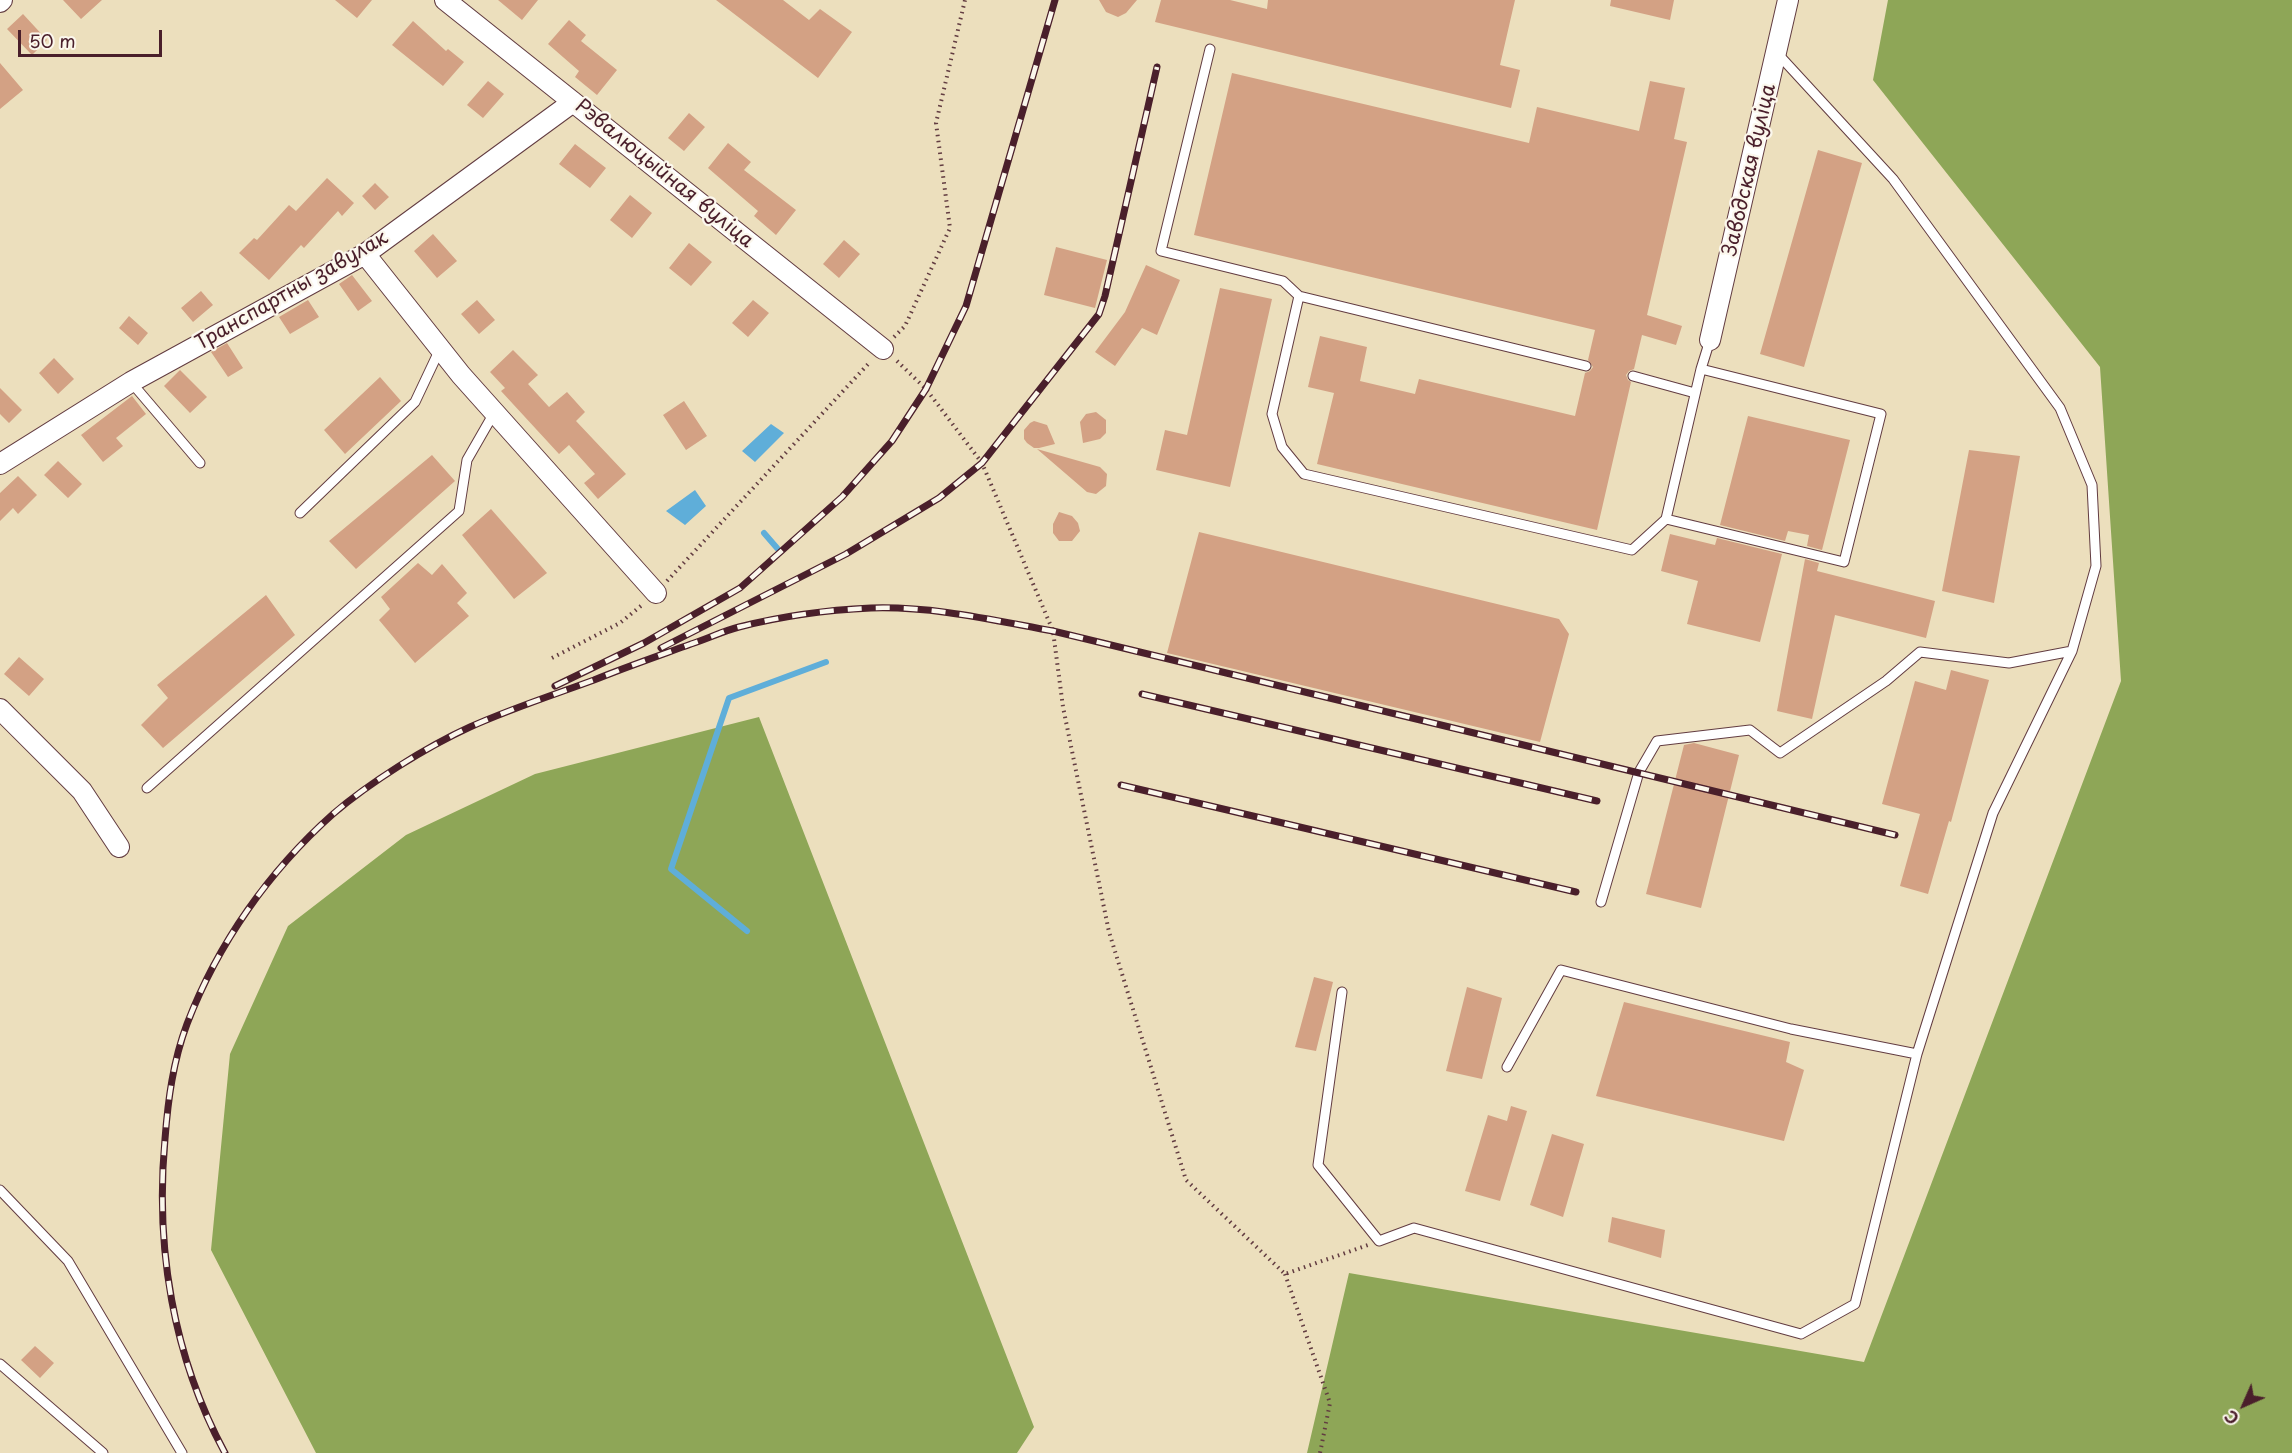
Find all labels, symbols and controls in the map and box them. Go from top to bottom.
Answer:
scale bar [21,18,165,56]
text: 50 m [29,27,76,54]
street label: Заводская вуліца [1719,82,1781,258]
street label: Рэвалюцыйная вуліца [570,95,758,253]
street label: Транспартны завулак [191,226,393,356]
north arrow [2214,1375,2274,1435]
text: С [2219,1405,2244,1430]

